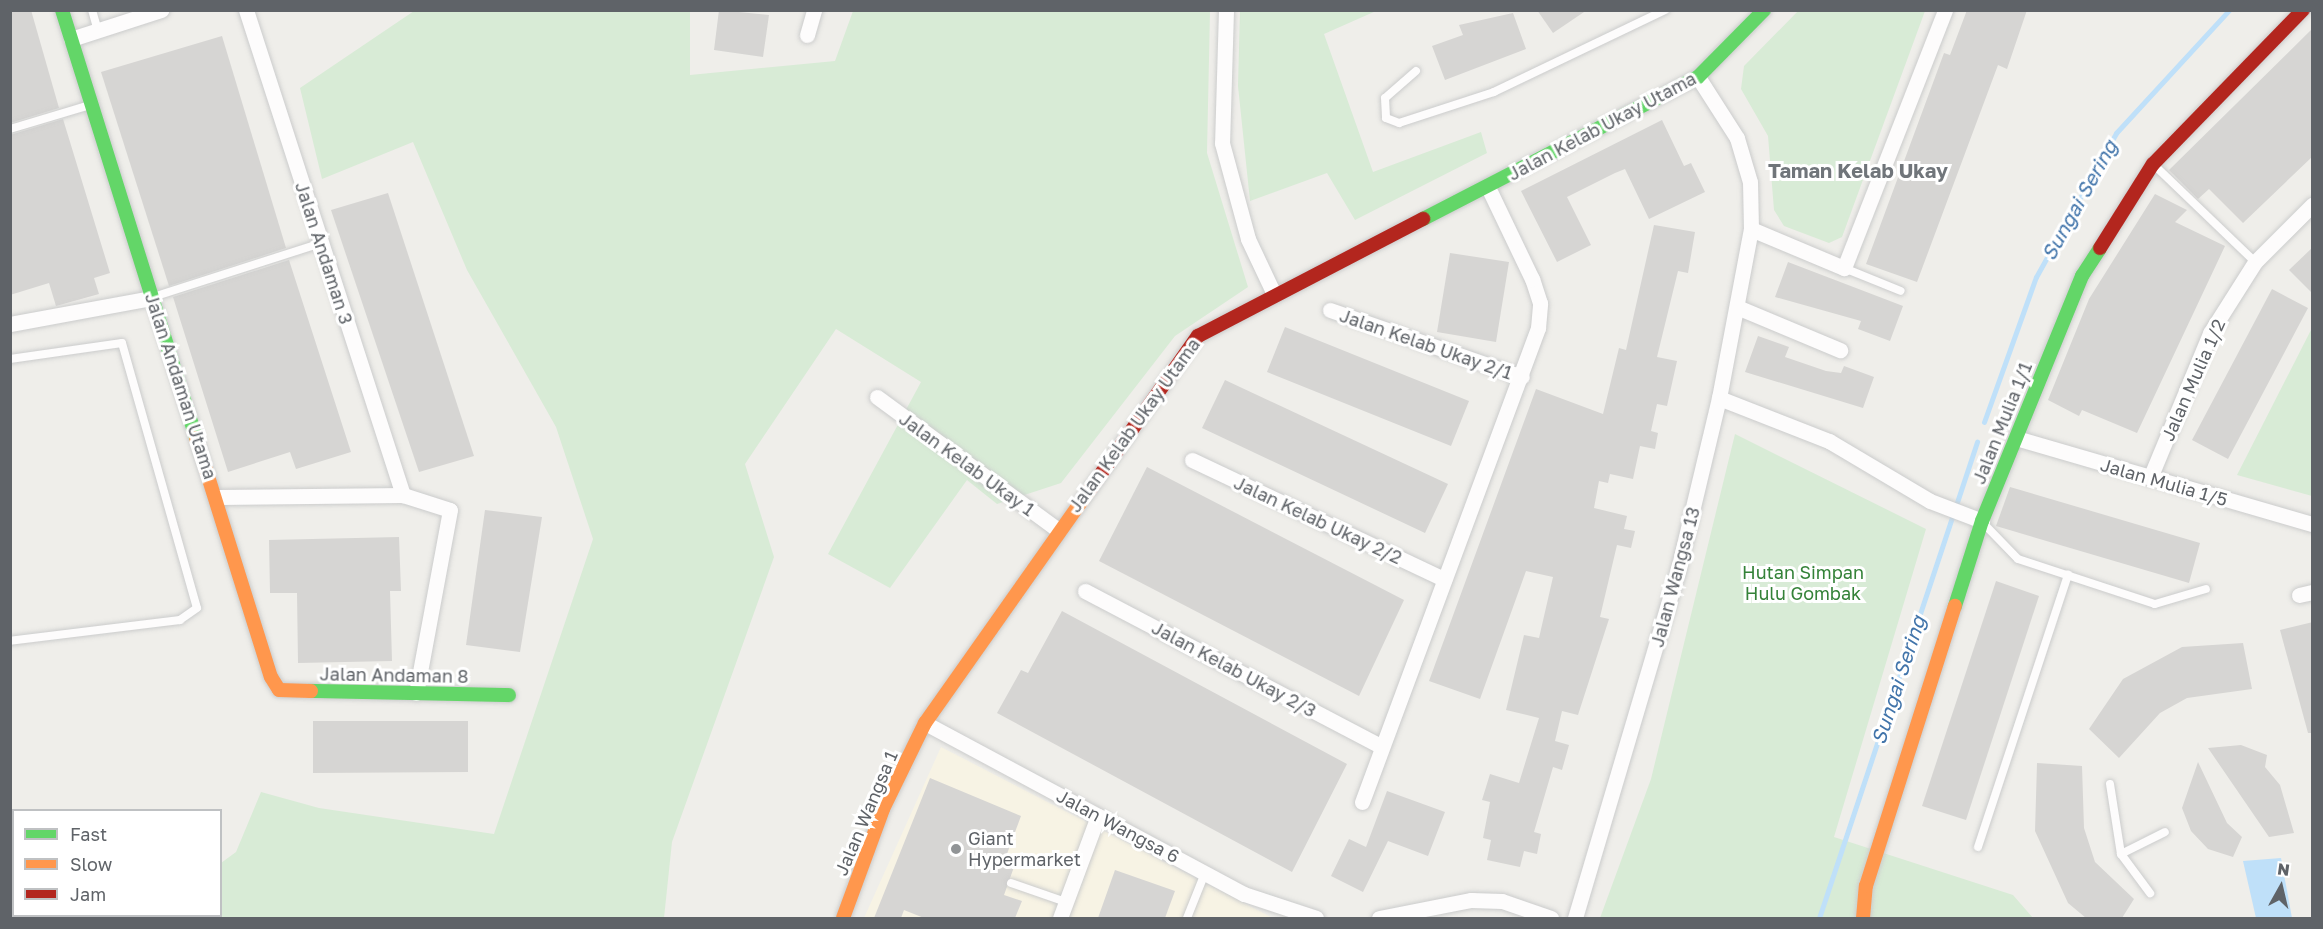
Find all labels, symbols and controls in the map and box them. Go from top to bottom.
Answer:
street label: Jalan Kelab Ukay Utama [1504,67,1700,185]
water label: Sungai Sering [2036,136,2122,264]
district label: Taman Kelab Ukay [1768,158,1948,182]
street label: Jalan Andaman 3 [291,179,357,327]
street label: Jalan Andaman Utama [141,290,221,482]
street label: Jalan Kelab Ukay 2/1 [1337,304,1515,384]
street label: Jalan Mulia 1/2 [2156,316,2230,444]
street label: Jalan Kelab Ukay Utama [1064,334,1204,516]
street label: Jalan Mulia 1/1 [1968,359,2036,487]
street label: Jalan Kelab Ukay 1 [895,408,1039,520]
street label: Jalan Mulia 1/5 [2098,454,2230,510]
street label: Jalan Kelab Ukay 2/2 [1231,472,1405,568]
street label: Jalan Wangsa 13 [1646,505,1704,649]
park label: Hutan Simpan Hulu Gombak [1742,562,1864,604]
water label: Sungai Sering [1866,613,1930,747]
street label: Jalan Kelab Ukay 2/3 [1148,617,1320,721]
street label: Jalan Andaman 8 [319,663,469,687]
street label: Jalan Wangsa 1 [830,747,902,879]
street label: Jalan Wangsa 6 [1053,785,1183,867]
legend [12,809,222,917]
text: Fast [70,823,107,845]
place label: Giant Hypermarket [968,828,1081,870]
marker: Giant Hypermarket [949,842,963,856]
text: Slow [70,853,112,875]
north arrow [2251,857,2311,917]
text: N [2276,858,2291,880]
text: Jam [70,883,106,905]

